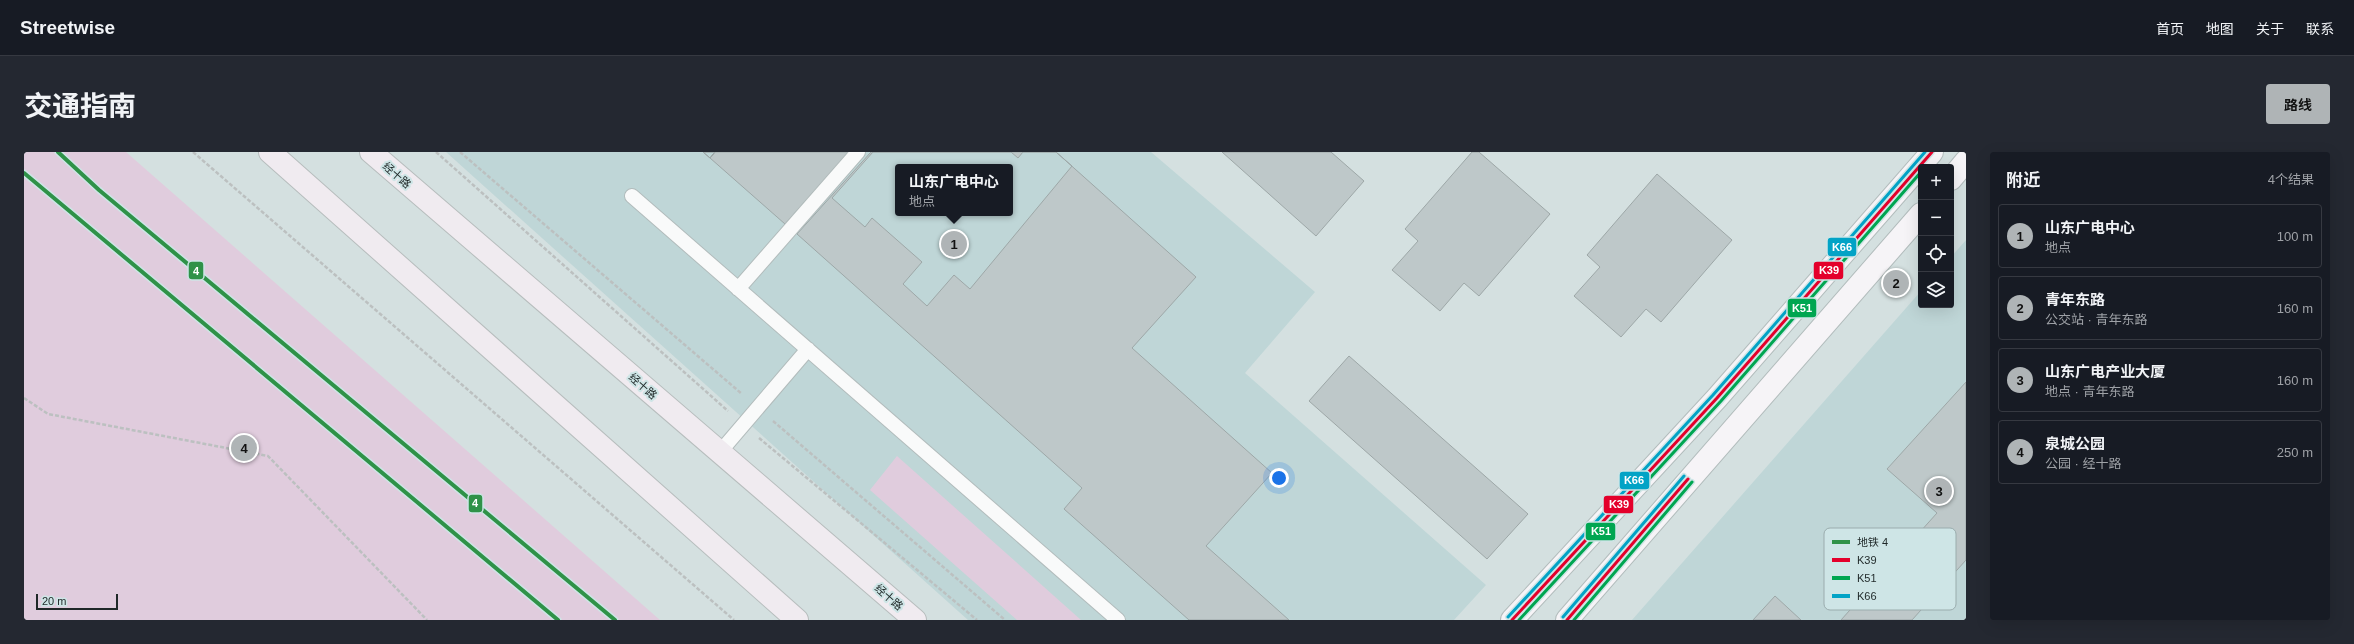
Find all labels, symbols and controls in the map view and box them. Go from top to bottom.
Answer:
text: Streetwise [20,17,115,38]
text: 首页 [2156,21,2184,37]
text: 地图 [2206,21,2234,37]
text: 关于 [2256,21,2284,37]
text: 联系 [2306,21,2334,37]
button: 路线 [2266,84,2330,124]
text: 交通指南 [24,91,136,122]
street label: 经十路 [381,160,413,190]
popup [895,164,1013,216]
map controls [1918,164,1954,308]
button: + [1918,164,1954,200]
text: 附近 [2006,171,2040,190]
text: 4个结果 [2268,172,2314,187]
text: 山东广电中心 [909,173,999,190]
text: 地点 [909,194,935,209]
button: − [1918,200,1954,236]
text: 山东广电中心 [2045,219,2135,236]
pin: 1 [941,229,967,259]
text: 1 [2016,229,2024,244]
text: 100 m [2277,229,2313,244]
button: locate [1918,236,1954,272]
line badge: K66 [1827,237,1857,257]
text: 地点 [2045,240,2071,255]
text: K66 [1832,241,1852,253]
line badge: 4 [188,261,204,280]
line badge: K39 [1813,261,1844,280]
text: K39 [1819,264,1839,276]
text: 4 [193,265,200,277]
pin: 2 [1883,268,1909,298]
button: layers [1918,272,1954,308]
text: 青年东路 [2045,291,2105,308]
line badge: K51 [1787,298,1817,318]
text: 2 [2016,301,2024,316]
text: 160 m [2277,301,2313,316]
text: K51 [1792,302,1812,314]
text: 公交站 · 青年东路 [2045,312,2148,327]
text: 山东广电产业大厦 [2045,363,2165,380]
street label: 经十路 [627,371,659,401]
text: 3 [2016,373,2024,388]
text: 160 m [2277,373,2313,388]
text: 地点 · 青年东路 [2045,384,2135,399]
pin: 4 [231,433,257,463]
text: 泉城公园 [2045,435,2105,452]
text: 4 [2016,445,2024,460]
text: 250 m [2277,445,2313,460]
text: 公园 · 经十路 [2045,456,2122,471]
your location [1269,468,1289,488]
line badge: K66 [1619,471,1650,490]
text: K66 [1624,474,1644,486]
pin: 3 [1926,476,1952,506]
line badge: 4 [468,494,483,513]
line badge: K39 [1603,495,1634,514]
text: 4 [472,497,479,509]
text: K39 [1609,498,1629,510]
line badge: K51 [1585,522,1616,541]
text: K51 [1591,525,1611,537]
legend [1824,528,1956,610]
text: 地铁 4 [1857,536,1888,548]
text: K39 [1857,554,1877,566]
text: K51 [1857,572,1877,584]
street label: 经十路 [873,582,905,612]
text: K66 [1857,590,1877,602]
scale bar [36,592,118,611]
text: 20 m [42,595,66,607]

